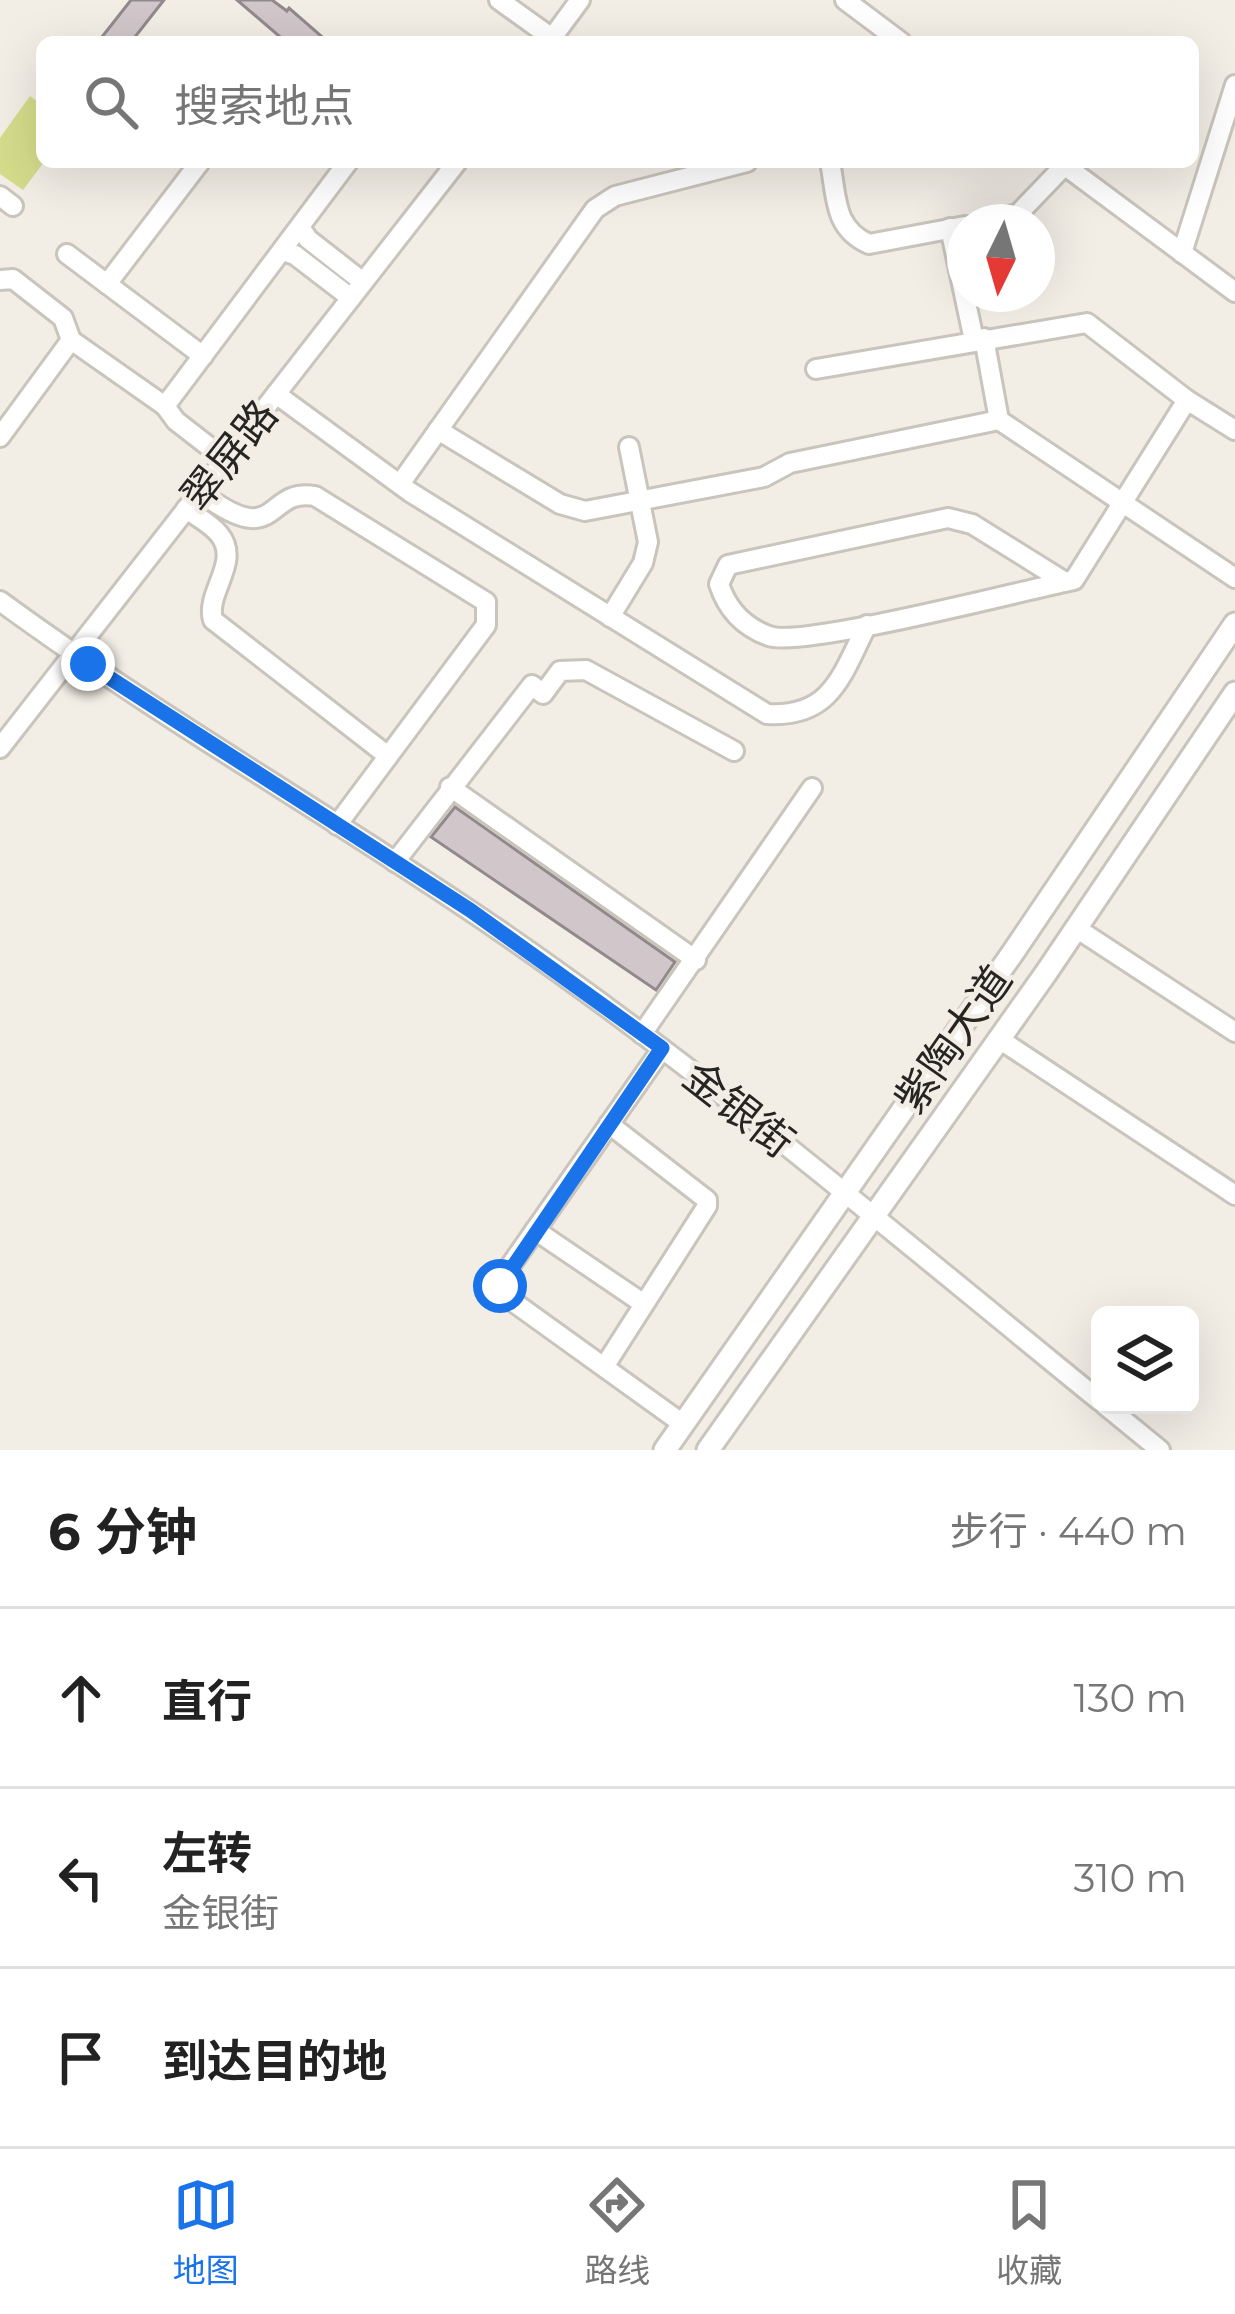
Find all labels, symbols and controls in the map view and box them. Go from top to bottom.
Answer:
search box [36,36,1199,168]
icon: search [78,69,144,135]
text: 搜索地点 [174,78,354,133]
north arrow [947,204,1055,312]
street label: 翠屏路 [170,389,288,521]
route end [61,637,115,691]
street label: 紫陶大道 [884,955,1022,1123]
street label: 金银街 [673,1050,805,1168]
route start [473,1259,527,1313]
map controls [1091,1306,1199,1414]
button: layers [1091,1306,1199,1414]
text: 6 分钟 [48,1501,197,1563]
text: 步行 · 440 m [950,1507,1187,1555]
icon: ahead [48,1665,114,1731]
text: 直行 [162,1673,252,1728]
text: 130 m [1074,1674,1187,1722]
text: 左转 [162,1825,252,1880]
icon: left [48,1845,114,1911]
text: 310 m [1074,1854,1187,1902]
text: 金银街 [162,1889,279,1937]
icon: arrive [48,2025,114,2091]
text: 到达目的地 [162,2033,387,2088]
tab: 地图 [173,2172,239,2292]
tab: 路线 [584,2172,650,2292]
tab: 收藏 [996,2172,1062,2292]

